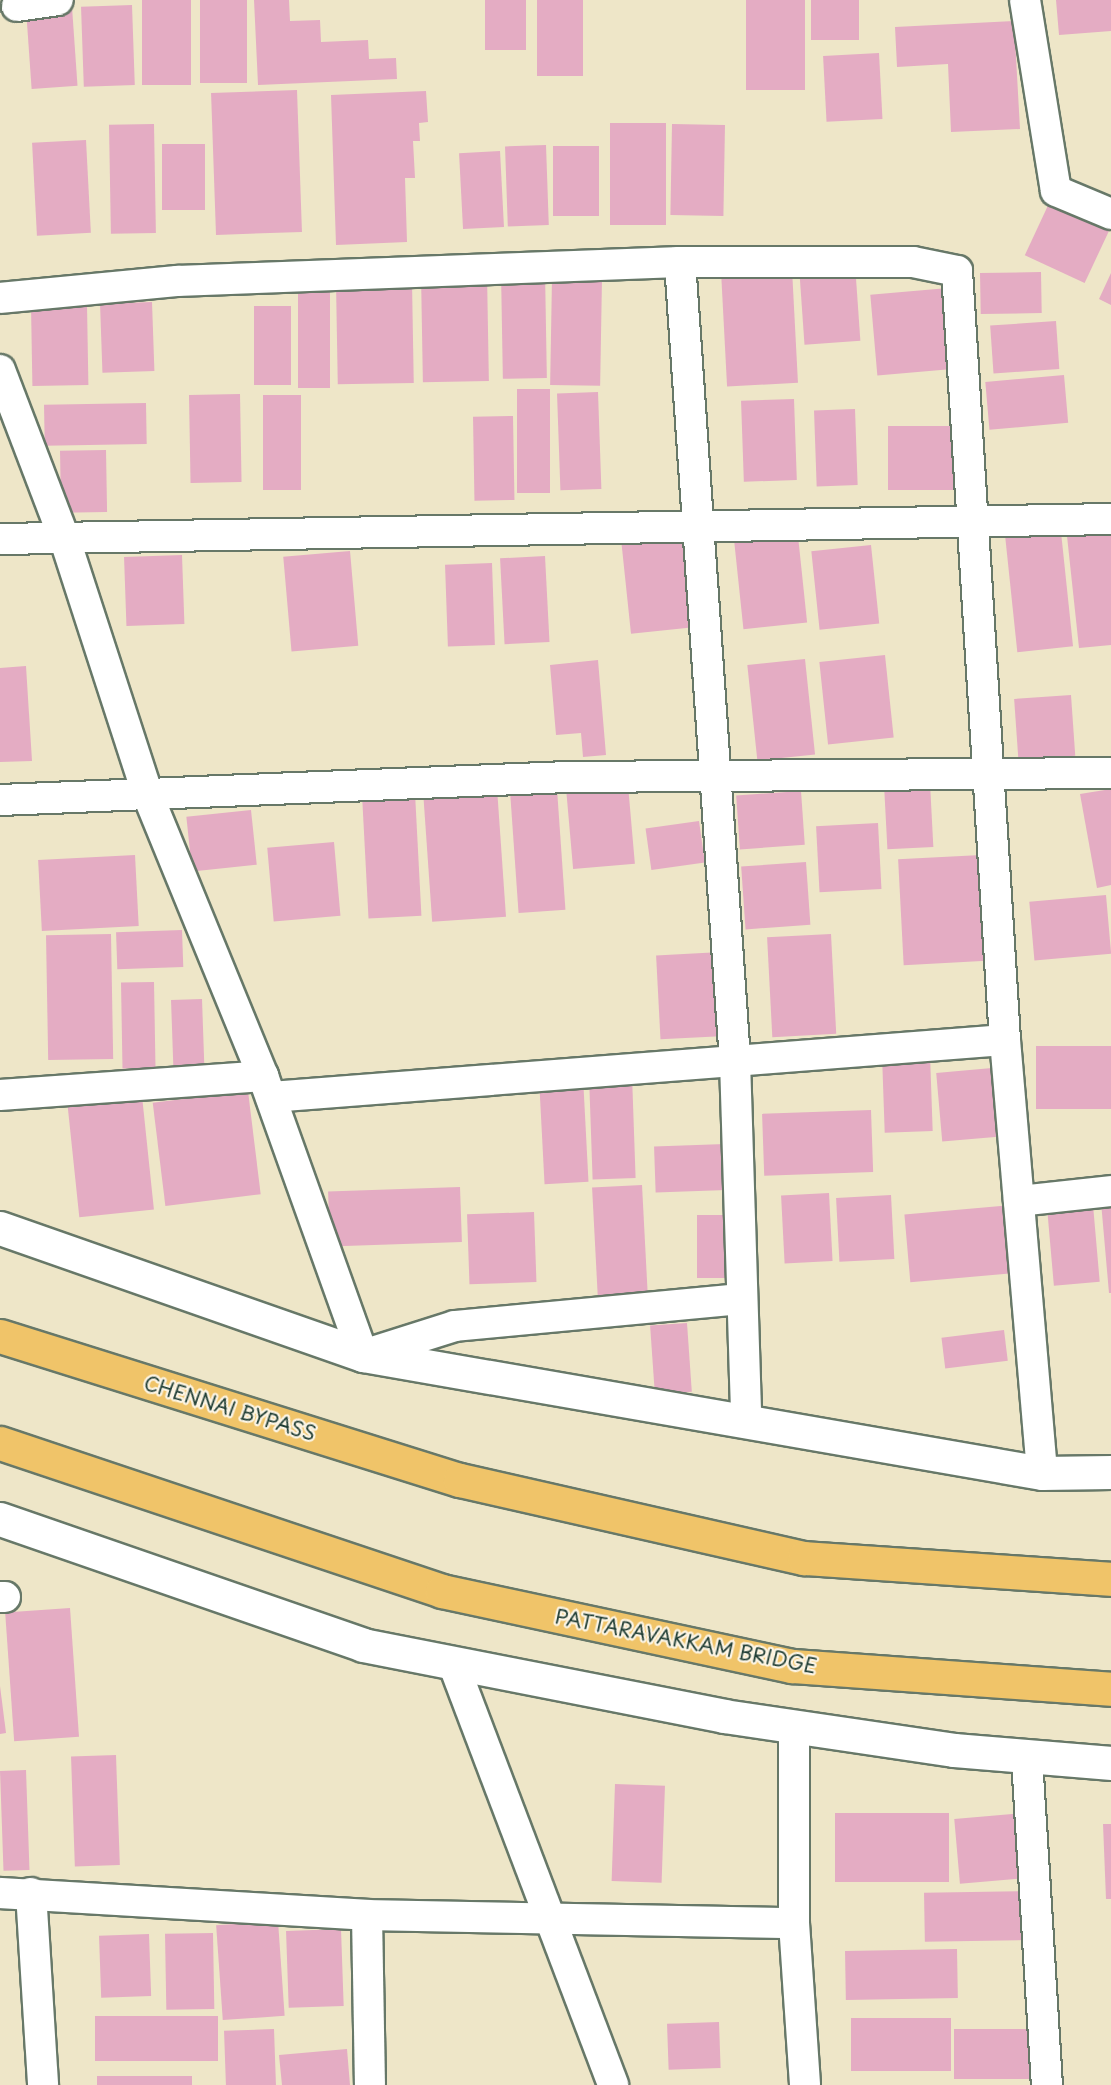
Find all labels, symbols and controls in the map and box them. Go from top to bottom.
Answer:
street label: CHENNAI BYPASS [141,1370,319,1446]
street label: PATTARAVAKKAM BRIDGE [553,1604,819,1678]

